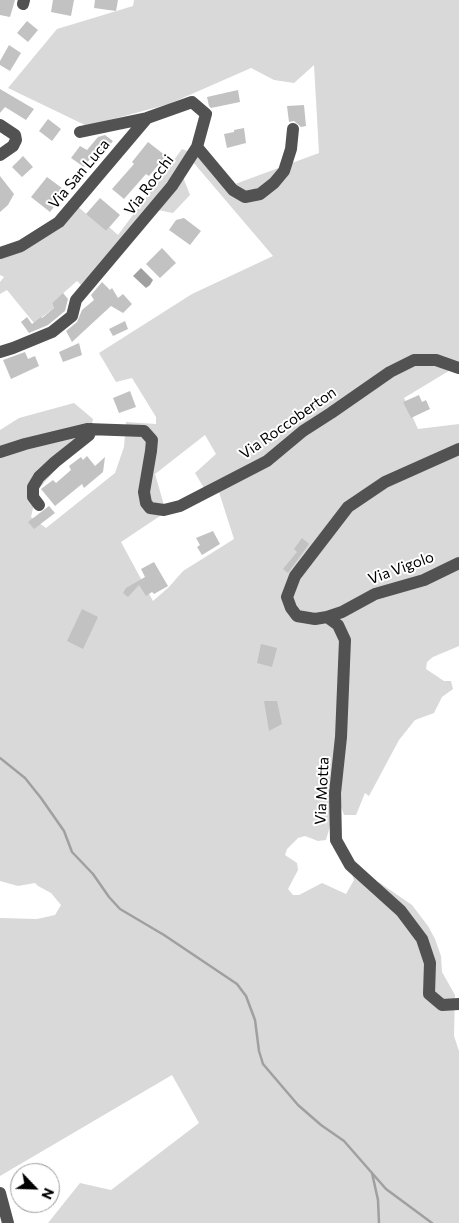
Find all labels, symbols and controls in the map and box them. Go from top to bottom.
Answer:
street label: Via San Luca [45,136,113,212]
street label: Via Rocchi [121,151,177,219]
street label: Via Roccoberton [236,383,340,463]
street label: Via Vigolo [366,548,436,588]
street label: Via Motta [311,756,333,826]
north arrow [10,1163,60,1213]
text: N [38,1186,58,1202]

